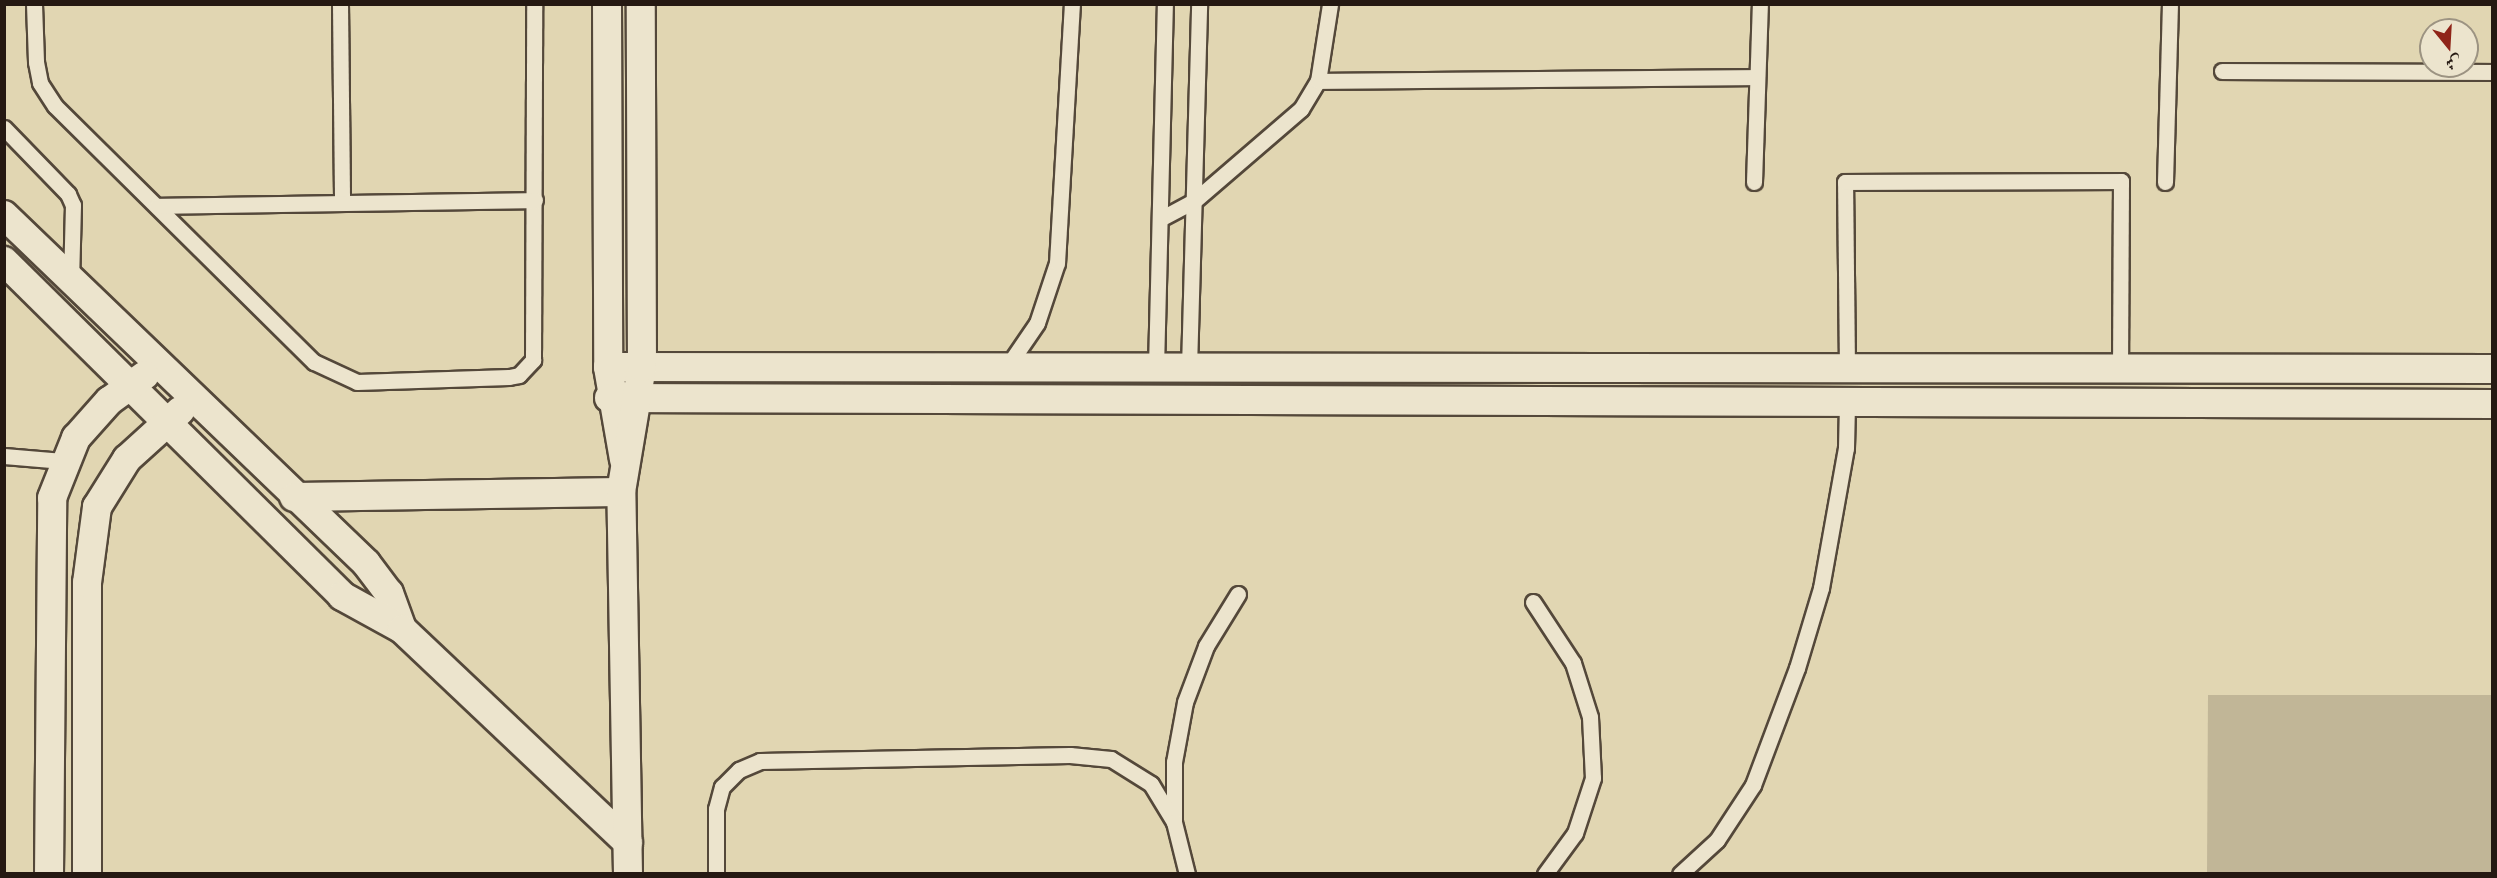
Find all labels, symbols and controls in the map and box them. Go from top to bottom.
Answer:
north arrow [2419,18,2479,78]
text: ش [2443,49,2465,77]

